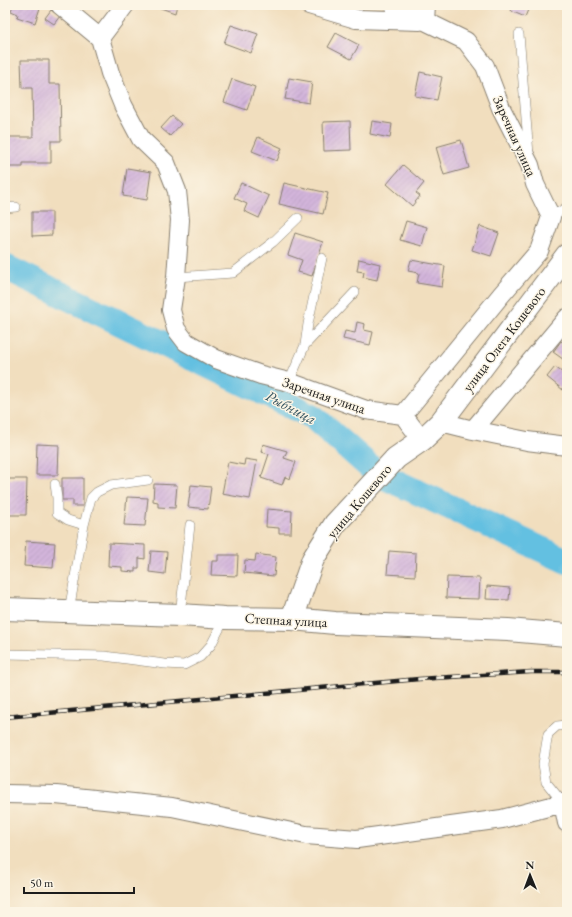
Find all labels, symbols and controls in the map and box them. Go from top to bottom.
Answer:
street label: Заречная улица [489,93,541,179]
street label: улица Олега Кошевого [459,283,549,395]
street label: Заречная улица [280,372,368,418]
water label: Рыбница [263,386,319,428]
street label: улица Кошевого [323,460,395,542]
street label: Степная улица [244,609,328,631]
north arrow [510,855,550,895]
text: N [525,858,534,872]
scale bar [24,869,134,895]
text: 50 m [30,875,54,891]

